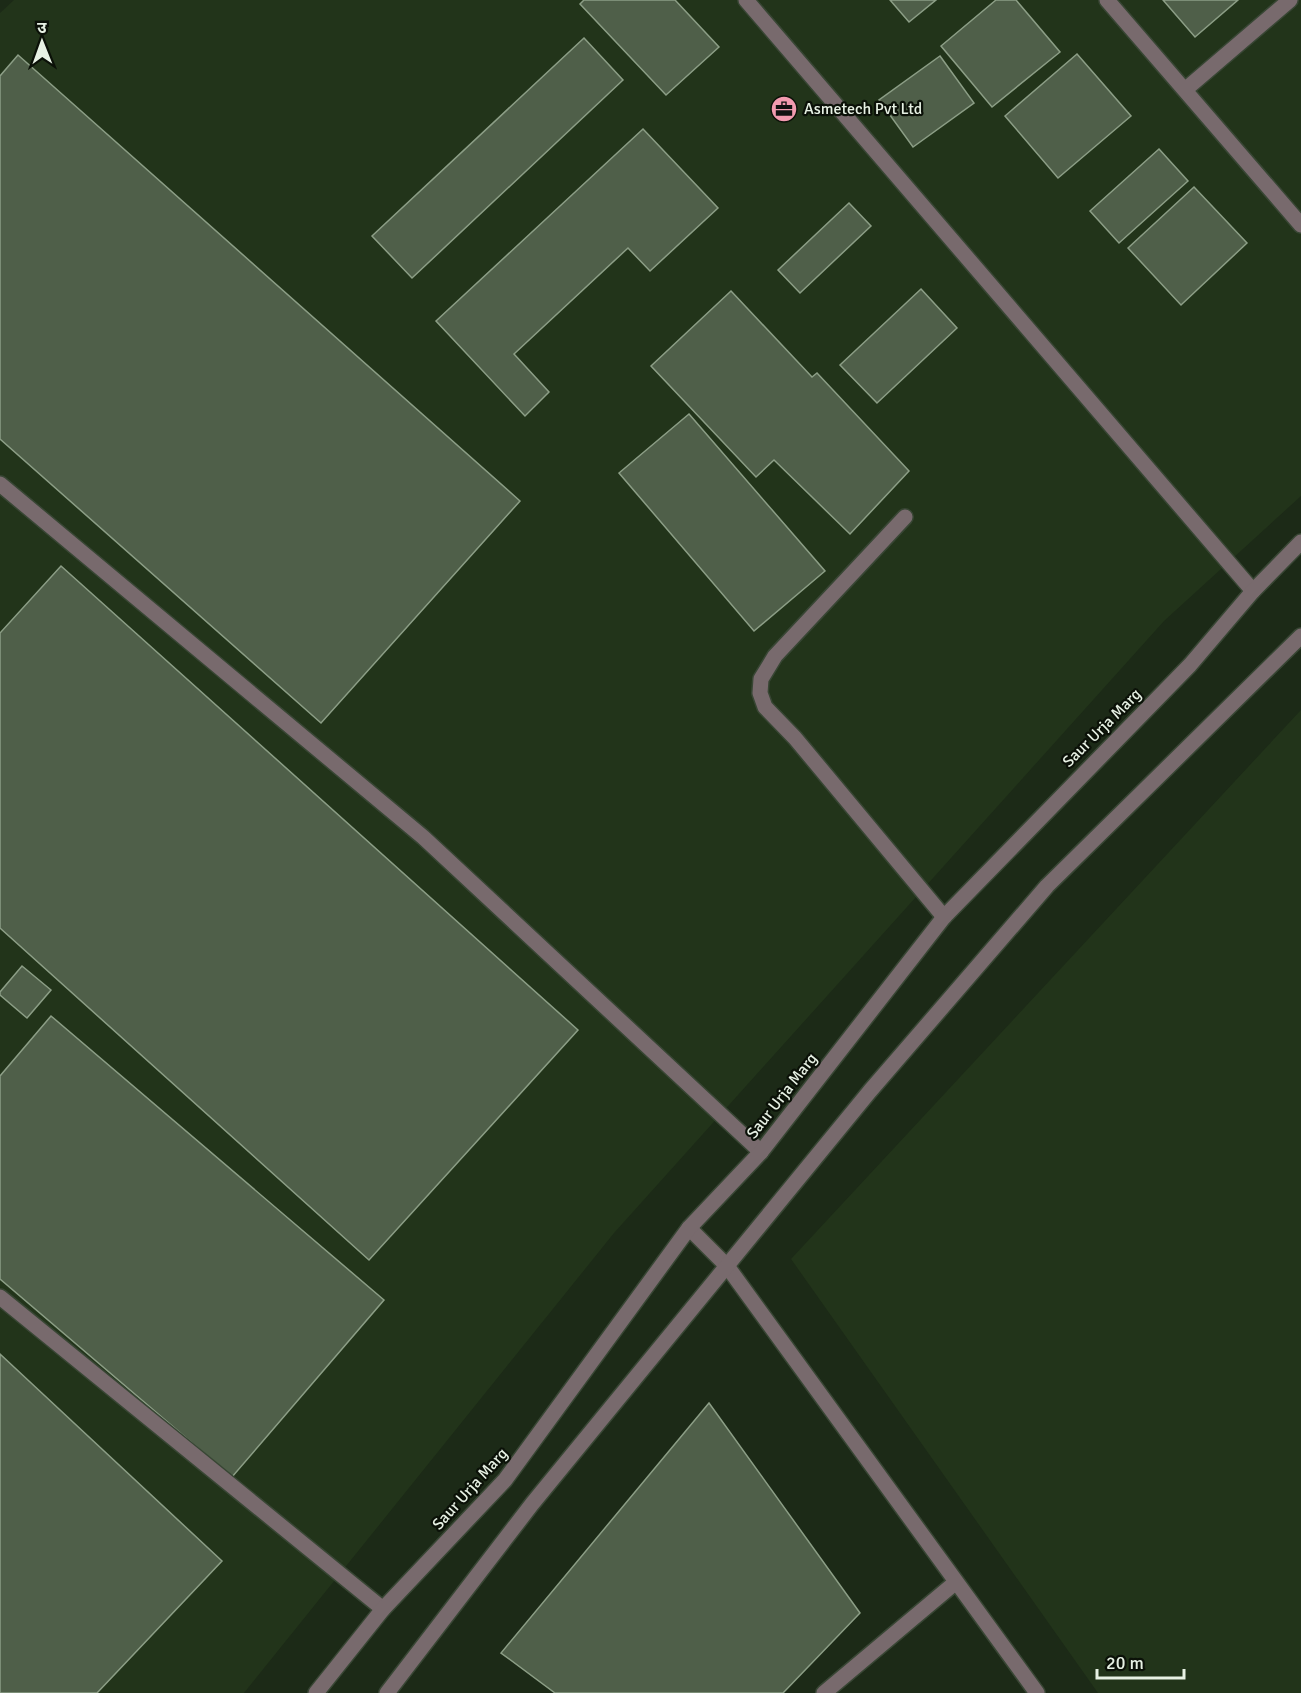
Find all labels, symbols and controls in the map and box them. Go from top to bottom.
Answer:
north arrow [12,12,72,72]
text: उ [37,18,47,38]
office icon: Asmetech Pvt Ltd [769,94,799,124]
place label: Asmetech Pvt Ltd [804,99,922,119]
street label: Saur Urja Marg [1058,684,1146,772]
street label: Saur Urja Marg [742,1049,822,1143]
street label: Saur Urja Marg [428,1444,512,1534]
scale bar [1097,1642,1184,1680]
text: 20 m [1106,1652,1144,1674]

